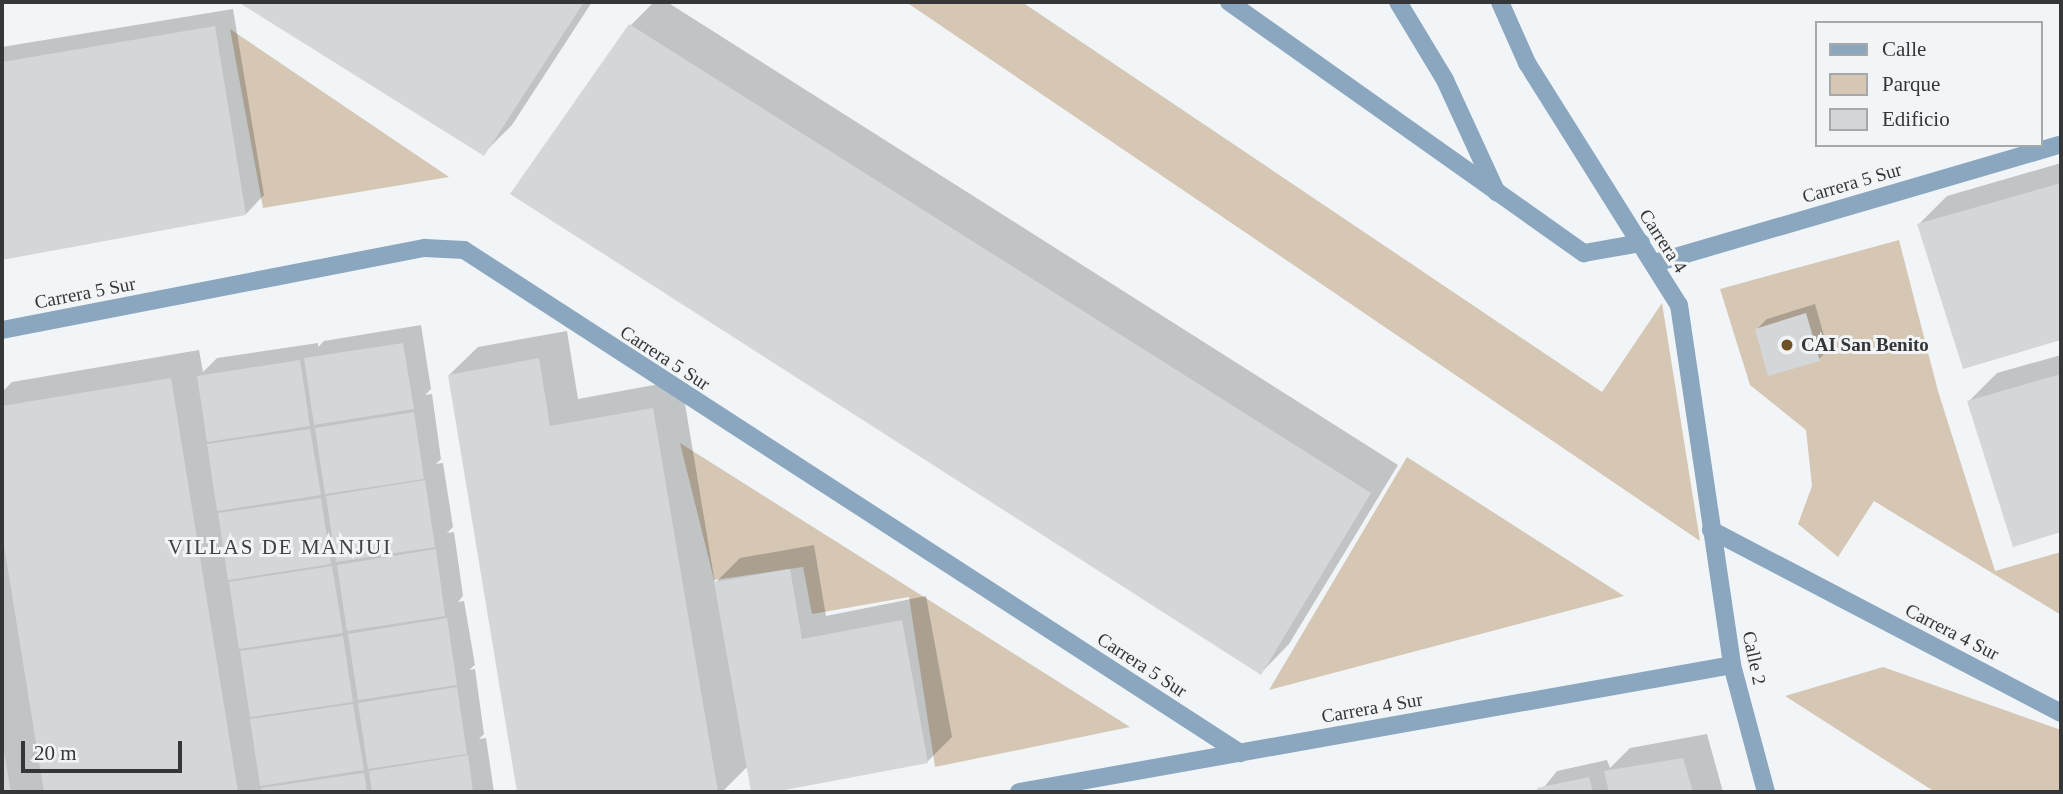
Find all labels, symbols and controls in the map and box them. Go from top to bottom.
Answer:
legend [1814,21,2042,147]
text: Calle [1882,37,1926,61]
text: Parque [1882,72,1940,96]
text: Edificio [1882,107,1950,131]
street label: Carrera 5 Sur [1800,158,1904,208]
street label: Carrera 4 [1634,205,1692,277]
street label: Carrera 5 Sur [33,272,137,314]
street label: Carrera 5 Sur [616,321,714,395]
place label: CAI San Benito [1801,334,1929,356]
marker: CAI San Benito [1779,337,1795,353]
district label: VILLAS DE MANJUI [170,534,390,560]
street label: Carrera 4 Sur [1901,599,2003,665]
street label: Carrera 5 Sur [1093,628,1191,702]
street label: Calle 2 [1737,629,1771,687]
street label: Carrera 4 Sur [1320,688,1424,728]
scale bar [24,728,186,772]
text: 20 m [34,741,77,765]

